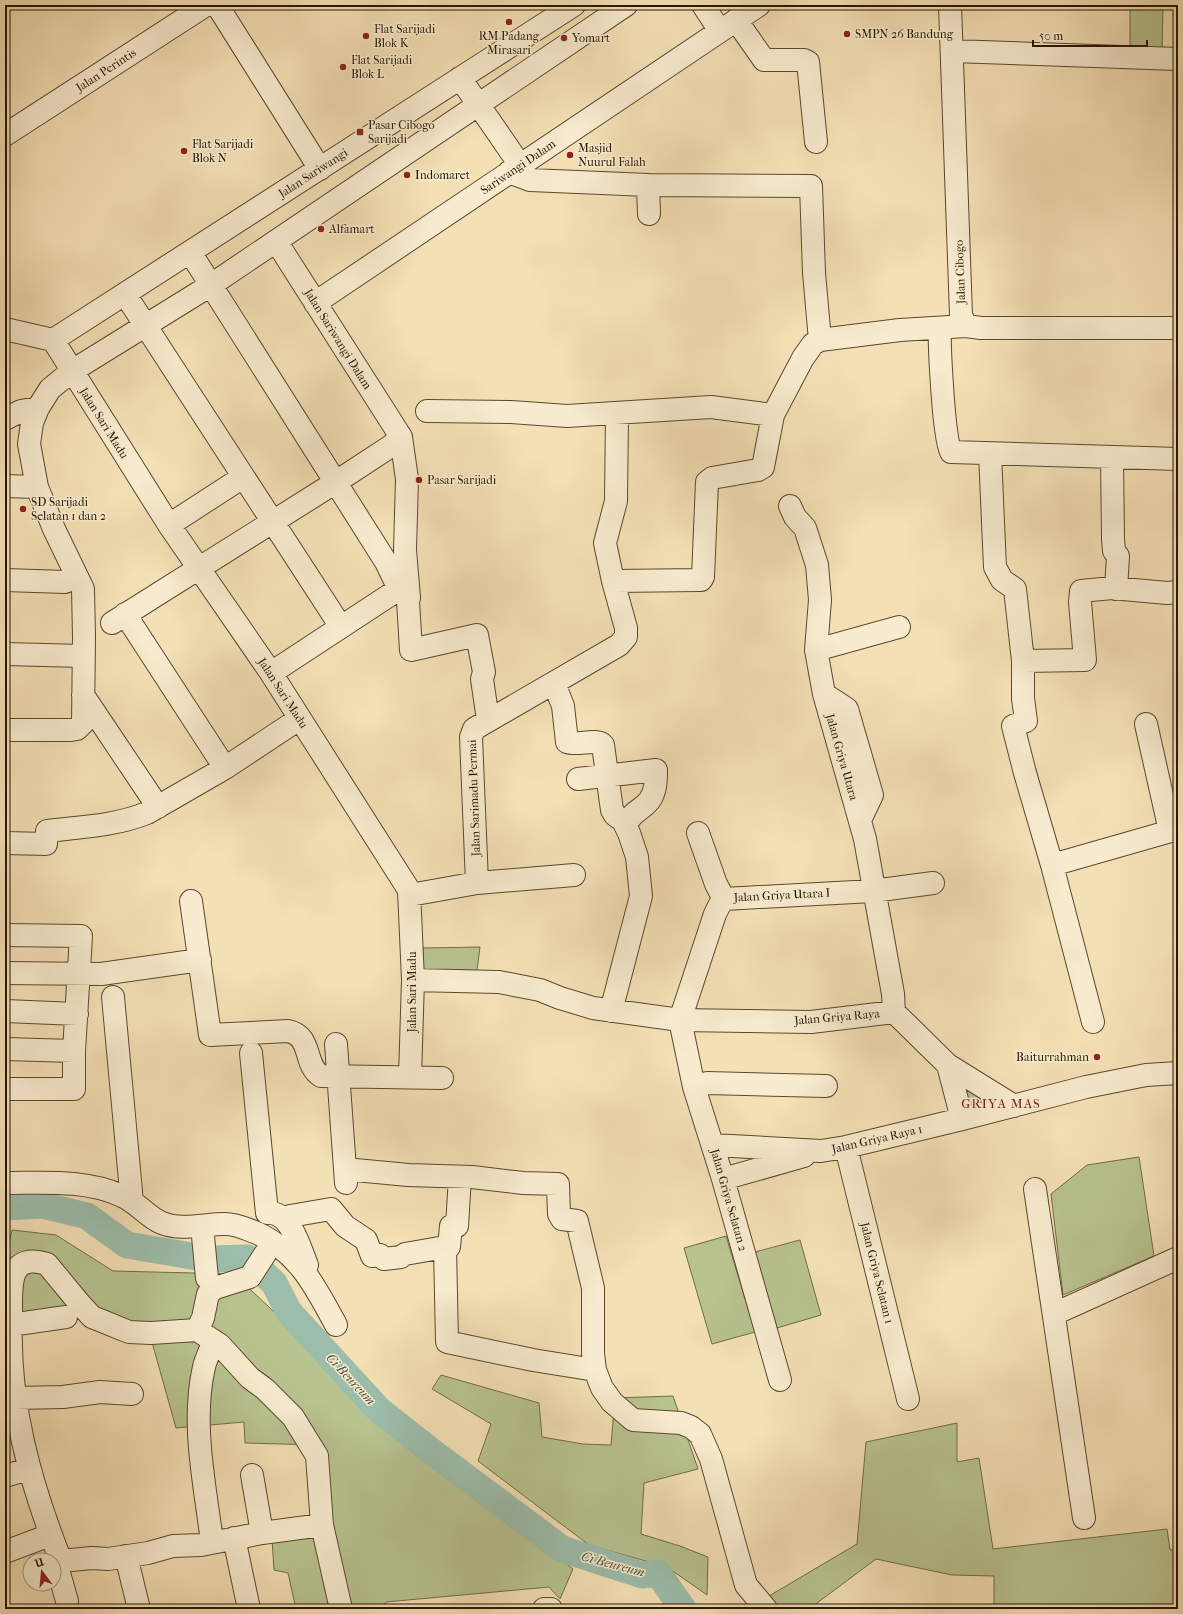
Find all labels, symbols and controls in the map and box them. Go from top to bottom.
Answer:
marker: RM Padang Mirasari [504,17,514,27]
place label: Flat Sarijadi Blok K [374,22,436,50]
scale bar [1033,22,1147,48]
place label: SMPN 26 Bandung [855,27,954,41]
place label: RM Padang Mirasari [479,29,540,57]
marker: SMPN 26 Bandung [842,29,852,39]
text: 50 m [1039,29,1063,43]
marker: Flat Sarijadi Blok K [361,31,371,41]
place label: Yomart [571,31,611,45]
marker: Yomart [559,33,569,43]
street label: Jalan Perintis [72,45,139,95]
place label: Flat Sarijadi Blok L [351,53,413,81]
marker: Flat Sarijadi Blok L [338,62,348,72]
place label: Pasar Cibogo Sarijadi [368,118,435,146]
marker: Pasar Cibogo Sarijadi [355,127,365,137]
place label: Flat Sarijadi Blok N [192,137,254,165]
street label: Sariwangi Dalam [478,137,558,197]
place label: Masjid Nuurul Falah [578,141,646,169]
street label: Jalan Sariwangi [275,145,351,201]
marker: Flat Sarijadi Blok N [179,146,189,156]
marker: Masjid Nuurul Falah [565,150,575,160]
place label: Indomaret [415,168,471,182]
marker: Indomaret [402,170,412,180]
place label: Alfamart [328,222,375,236]
marker: Alfamart [316,224,326,234]
street label: Jalan Cibogo [952,240,968,305]
street label: Jalan Sariwangi Dalam [301,285,375,392]
street label: Jalan Sari Madu [76,384,132,461]
place label: Pasar Sarijadi [427,473,497,487]
marker: Pasar Sarijadi [414,475,424,485]
place label: SD Sarijadi Selatan 1 dan 2 [31,495,106,523]
marker: SD Sarijadi Selatan 1 dan 2 [18,504,28,514]
street label: Jalan Sari Madu [255,654,311,731]
street label: Jalan Griya Utara [823,711,861,802]
street label: Jalan Sarimadu Permai [465,739,483,858]
street label: Jalan Griya Utara I [732,885,831,905]
street label: Jalan Sari Madu [405,951,419,1034]
street label: Jalan Griya Raya [793,1006,881,1028]
place label: Baiturrahman [1016,1050,1089,1064]
marker: Baiturrahman [1092,1052,1102,1062]
district label: GRIYA MAS [961,1096,1041,1111]
street label: Jalan Griya Raya 1 [829,1122,924,1156]
street label: Jalan Griya Selatan 2 [707,1146,750,1253]
street label: Jalan Griya Selatan 1 [857,1220,896,1325]
water label: Ci Beureum [323,1350,379,1408]
water label: Ci Beureum [580,1548,646,1580]
north arrow [22,1552,62,1592]
text: U [33,1555,46,1571]

